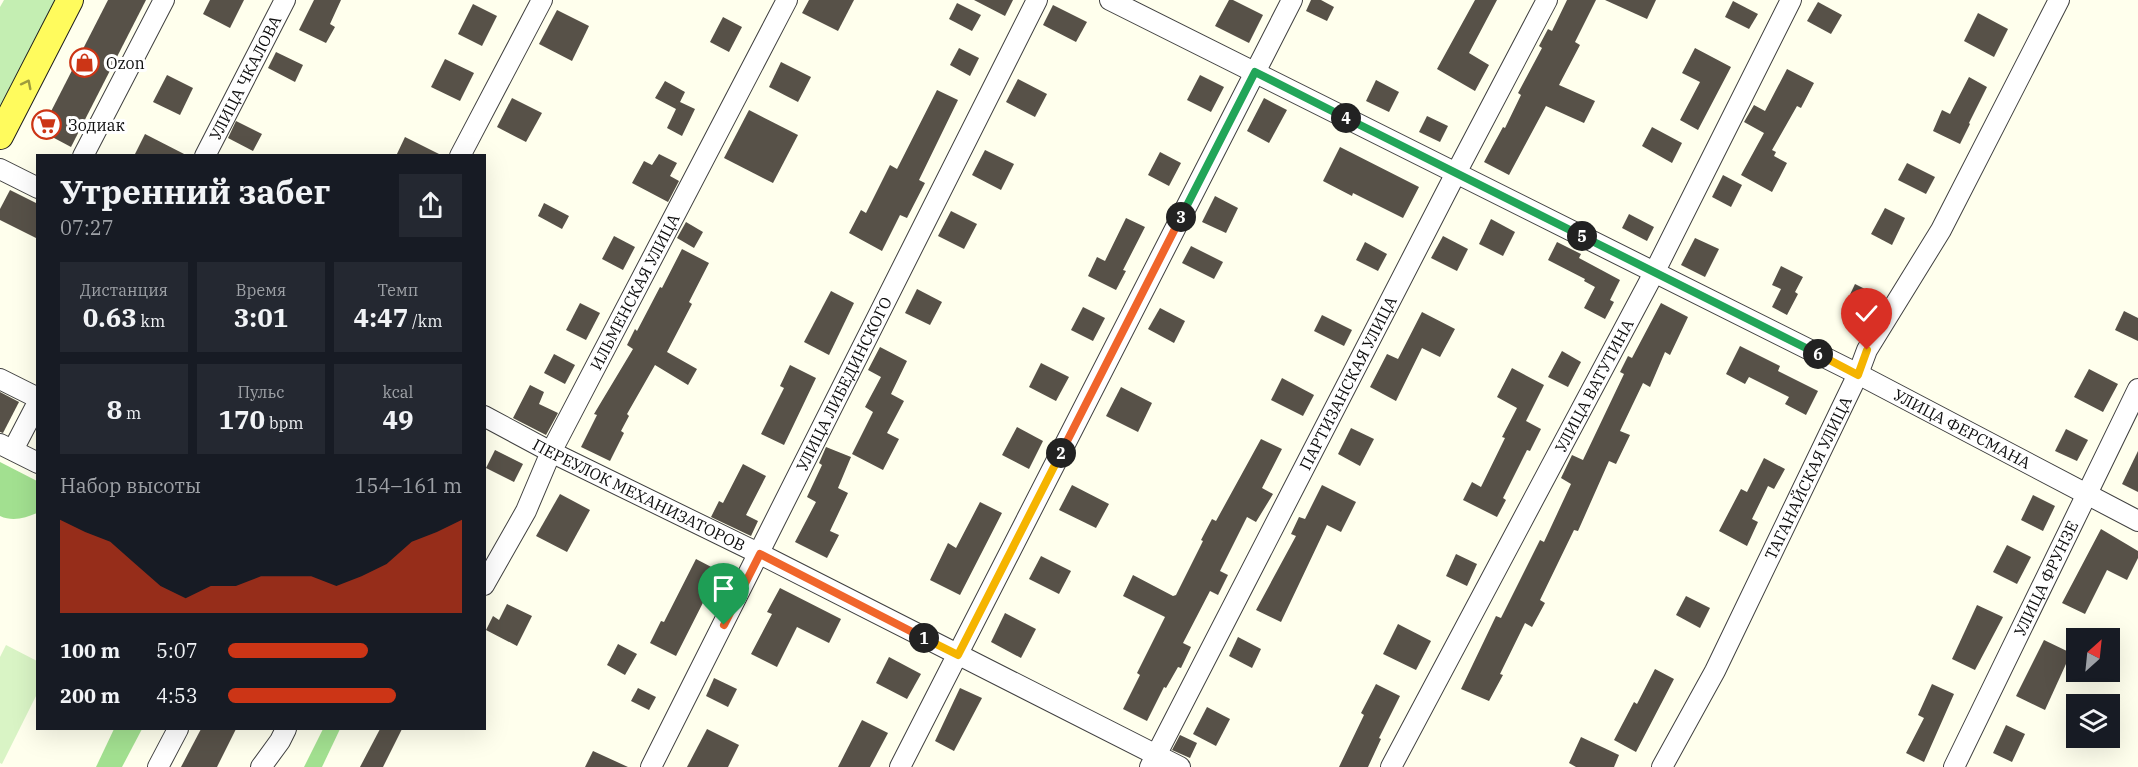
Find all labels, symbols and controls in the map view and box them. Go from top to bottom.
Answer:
street label: УЛИЦА ЧКАЛОВА [205,12,285,143]
shop icon: Ozon [69,47,101,79]
place label: Ozon [106,53,145,73]
one-way arrow [19,79,31,90]
pin: 4 [1331,103,1361,133]
text: 4 [1341,108,1351,128]
supermarket icon: Зодиак [31,109,63,141]
place label: Зодиак [68,115,125,135]
text: Утренний забег [60,170,330,213]
button: share [399,174,462,237]
pin: 3 [1166,202,1196,232]
text: 3 [1176,207,1186,227]
street label: ИЛЬМЕНСКАЯ УЛИЦА [586,210,684,373]
text: 07:27 [60,214,114,241]
pin: 5 [1567,221,1597,251]
text: 5 [1577,226,1587,246]
text: Дистанция [80,280,168,300]
text: Время [236,280,286,300]
text: Темп [378,280,418,300]
pin [1841,288,1892,350]
street label: УЛИЦА ЛИБЕДИНСКОГО [792,293,896,474]
street label: ПАРТИЗАНСКАЯ УЛИЦА [1295,293,1401,473]
icon: check [1850,297,1883,330]
text: 0.63 [83,300,137,334]
text: 3:01 [234,300,288,334]
text: 4:47 [354,300,408,334]
text: km [137,311,165,331]
text: /km [408,311,442,331]
street label: УЛИЦА ВАТУТИНА [1550,316,1638,456]
pin: 6 [1803,339,1833,369]
text: 6 [1813,344,1823,364]
text: Пульс [237,382,285,402]
text: kcal [383,382,413,402]
street label: УЛИЦА ФЕРСМАНА [1890,384,2034,473]
text: 8 [107,392,122,426]
street label: ТАГАНАЙСКАЯ УЛИЦА [1760,393,1856,563]
text: 170 [218,402,265,436]
text: 49 [382,402,414,436]
text: m [122,403,141,423]
text: bpm [265,413,304,433]
street label: ПЕРЕУЛОК МЕХАНИЗАТОРОВ [529,434,749,555]
pin: 2 [1046,438,1076,468]
text: 2 [1056,443,1066,463]
text: Набор высоты [60,472,201,499]
text: 154–161 m [355,472,462,499]
street label: УЛИЦА ФРУНЗЕ [2009,517,2082,639]
pin [698,563,749,625]
icon: arrive [707,572,740,605]
pin: 1 [909,623,939,653]
text: 1 [919,628,929,648]
north arrow [2066,628,2120,682]
map controls [2066,628,2120,748]
text: 100 m [60,637,120,664]
text: 5:07 [156,637,198,664]
text: 200 m [60,682,120,709]
text: 4:53 [156,682,198,709]
button: layers [2066,694,2120,748]

